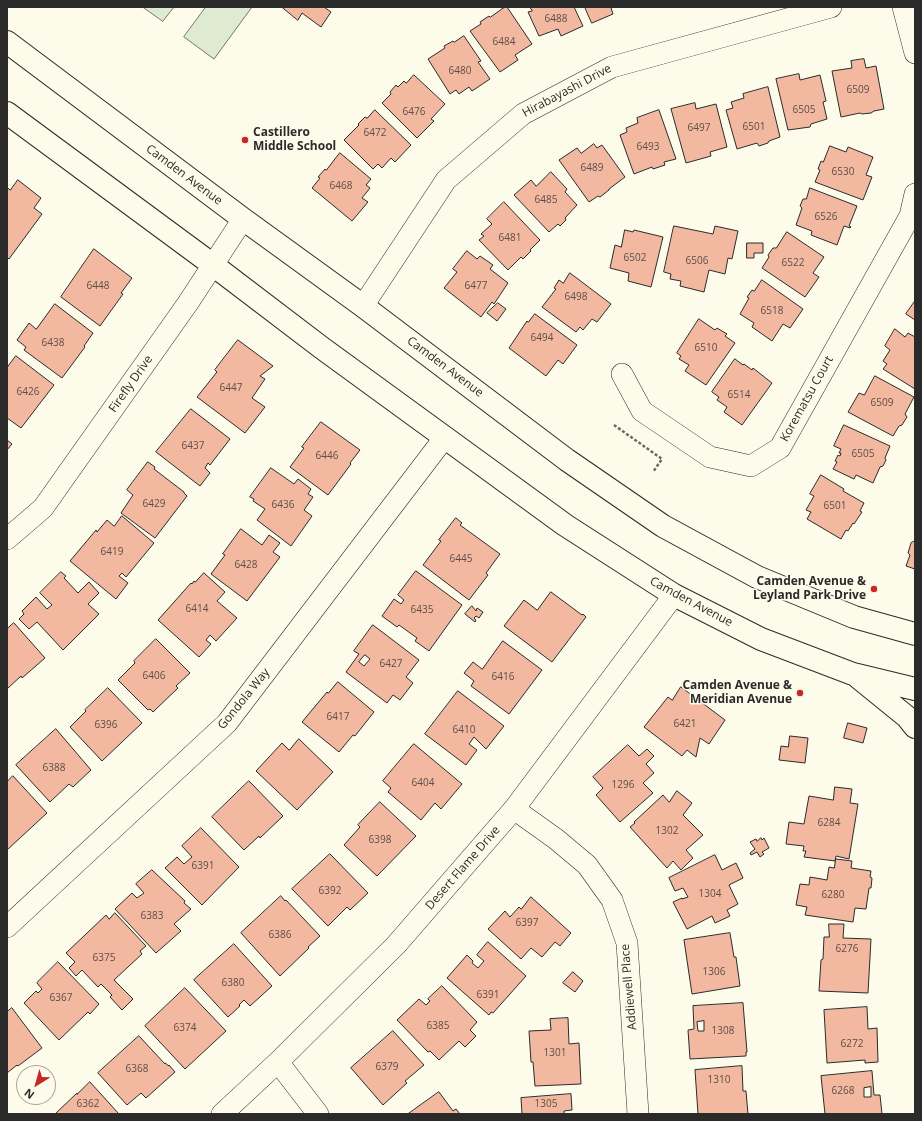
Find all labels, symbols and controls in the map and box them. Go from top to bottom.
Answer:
house number: 6488 [545,13,567,25]
house number: 6484 [493,36,515,48]
street label: Hirabayashi Drive [520,61,614,121]
house number: 6480 [449,65,471,77]
house number: 6509 [847,84,869,96]
house number: 6505 [793,104,815,116]
house number: 6476 [403,106,425,118]
house number: 6501 [743,121,765,133]
house number: 6497 [688,122,710,134]
place label: Castillero Middle School [253,126,336,154]
house number: 6472 [364,127,386,139]
marker: Castillero Middle School [240,135,250,145]
house number: 6493 [637,141,659,153]
street label: Camden Avenue [143,142,225,208]
house number: 6489 [581,162,603,174]
house number: 6530 [832,166,854,178]
house number: 6468 [330,180,352,192]
house number: 6485 [535,194,557,206]
house number: 6526 [815,211,837,223]
house number: 6481 [499,232,521,244]
house number: 6502 [624,252,646,264]
house number: 6506 [686,255,708,267]
house number: 6522 [782,257,804,269]
house number: 6448 [87,280,109,292]
house number: 6477 [465,280,487,292]
house number: 6498 [565,291,587,303]
house number: 6518 [761,305,783,317]
house number: 6494 [531,332,553,344]
street label: Camden Avenue [404,334,486,400]
house number: 6438 [42,337,64,349]
house number: 6510 [695,342,717,354]
street label: Firefly Drive [106,353,156,415]
street label: Korematsu Court [777,354,837,444]
house number: 6447 [220,382,242,394]
house number: 6426 [17,386,39,398]
house number: 6514 [728,389,750,401]
house number: 6509 [871,397,893,409]
house number: 6437 [182,440,204,452]
house number: 6505 [852,448,874,460]
house number: 6446 [316,450,338,462]
house number: 6429 [143,498,165,510]
house number: 6436 [272,499,294,511]
house number: 6501 [824,500,846,512]
house number: 6419 [101,546,123,558]
house number: 6445 [450,553,472,565]
house number: 6428 [235,559,257,571]
street label: Camden Avenue [647,574,735,630]
place label: Camden Avenue & Leyland Park Drive [753,575,866,603]
marker: Camden Avenue & Leyland Park Drive [869,584,879,594]
house number: 6414 [186,603,208,615]
house number: 6435 [411,604,433,616]
house number: 6427 [380,658,402,670]
street label: Gondola Way [215,666,273,732]
house number: 6406 [143,670,165,682]
house number: 6416 [492,671,514,683]
place label: Camden Avenue & Meridian Avenue [682,679,792,707]
marker: Camden Avenue & Meridian Avenue [795,688,805,698]
house number: 6417 [327,711,349,723]
house number: 6421 [674,718,696,730]
house number: 6396 [95,719,117,731]
house number: 6410 [453,724,475,736]
house number: 6388 [43,762,65,774]
house number: 6404 [412,777,434,789]
house number: 1296 [612,779,634,791]
house number: 6284 [818,817,840,829]
street label: Desert Flame Drive [423,823,503,913]
house number: 1302 [656,825,678,837]
house number: 6398 [369,834,391,846]
house number: 6391 [192,860,214,872]
house number: 6392 [319,885,341,897]
house number: 1304 [699,888,721,900]
house number: 6280 [822,889,844,901]
house number: 6383 [141,910,163,922]
house number: 6397 [516,917,538,929]
house number: 6386 [269,929,291,941]
street label: Addiewell Place [618,943,640,1031]
house number: 6276 [836,943,858,955]
house number: 6375 [93,952,115,964]
house number: 1306 [703,966,725,978]
house number: 6380 [222,977,244,989]
house number: 6391 [477,989,499,1001]
house number: 6367 [50,992,72,1004]
house number: 6385 [427,1020,449,1032]
house number: 6374 [174,1022,196,1034]
house number: 1308 [712,1025,734,1037]
house number: 6272 [841,1038,863,1050]
house number: 1301 [544,1047,566,1059]
house number: 6379 [376,1061,398,1073]
house number: 6368 [126,1063,148,1075]
north arrow [16,1065,56,1105]
house number: 1310 [708,1074,730,1086]
house number: 6268 [832,1085,854,1097]
text: N [21,1086,37,1103]
house number: 6362 [77,1098,99,1110]
house number: 1305 [535,1098,557,1110]

